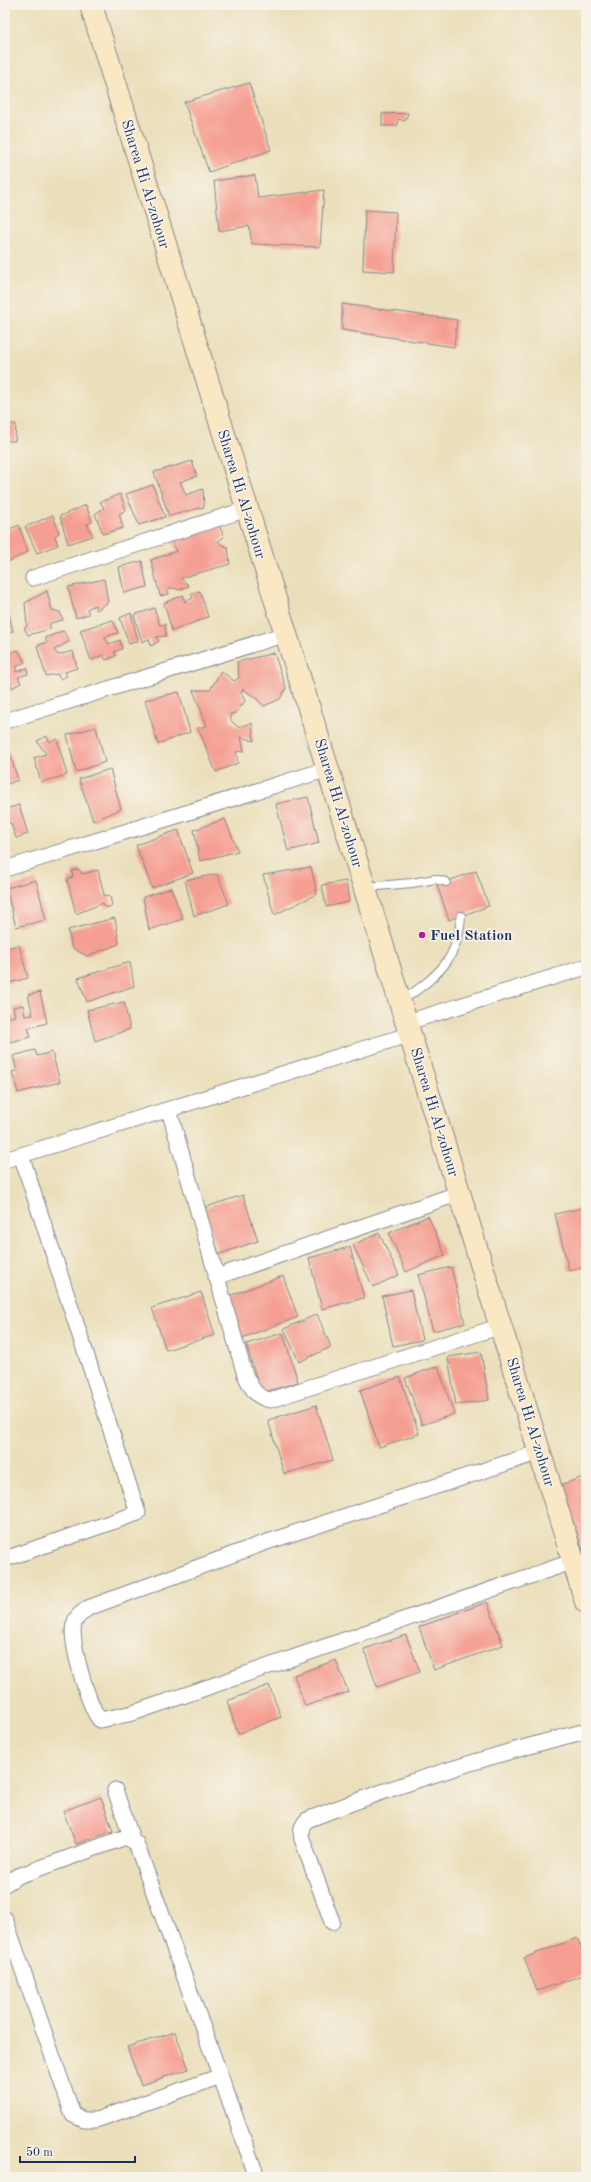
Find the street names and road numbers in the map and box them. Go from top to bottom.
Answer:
street label: Sharea Hi Al-zohour [118,118,171,251]
street label: Sharea Hi Al-zohour [214,428,267,561]
street label: Sharea Hi Al-zohour [311,737,364,870]
street label: Sharea Hi Al-zohour [407,1046,460,1179]
street label: Sharea Hi Al-zohour [503,1356,556,1489]

